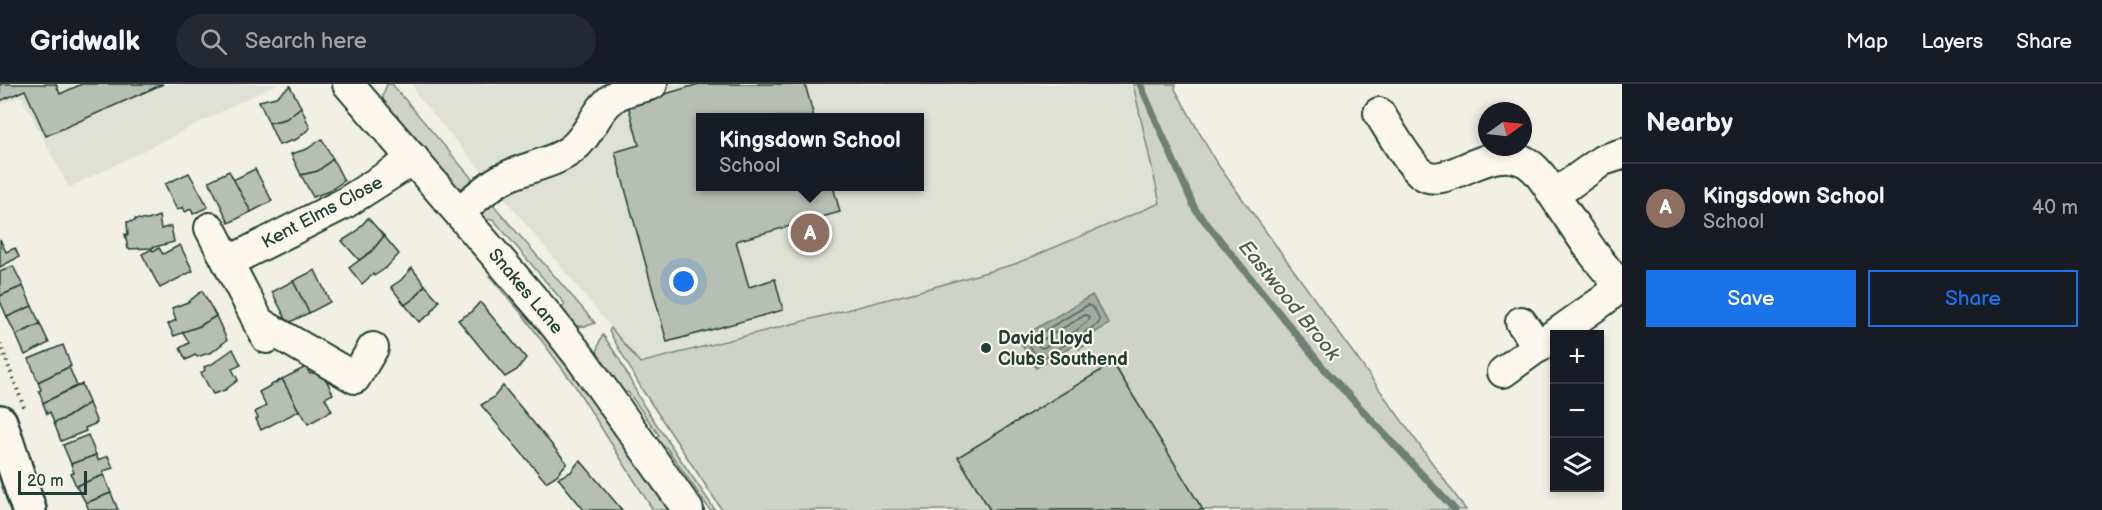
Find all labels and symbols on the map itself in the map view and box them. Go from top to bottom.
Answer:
north arrow [1478,102,1532,156]
street label: Kent Elms Close [258,172,386,253]
pin: A [790,210,830,256]
water label: Eastwood Brook [1233,236,1346,366]
street label: Snakes Lane [484,244,568,339]
your location [669,267,698,296]
place label: David Lloyd Clubs Southend [998,328,1128,370]
marker: David Lloyd Clubs Southend [979,341,993,355]
scale bar [18,468,87,496]

